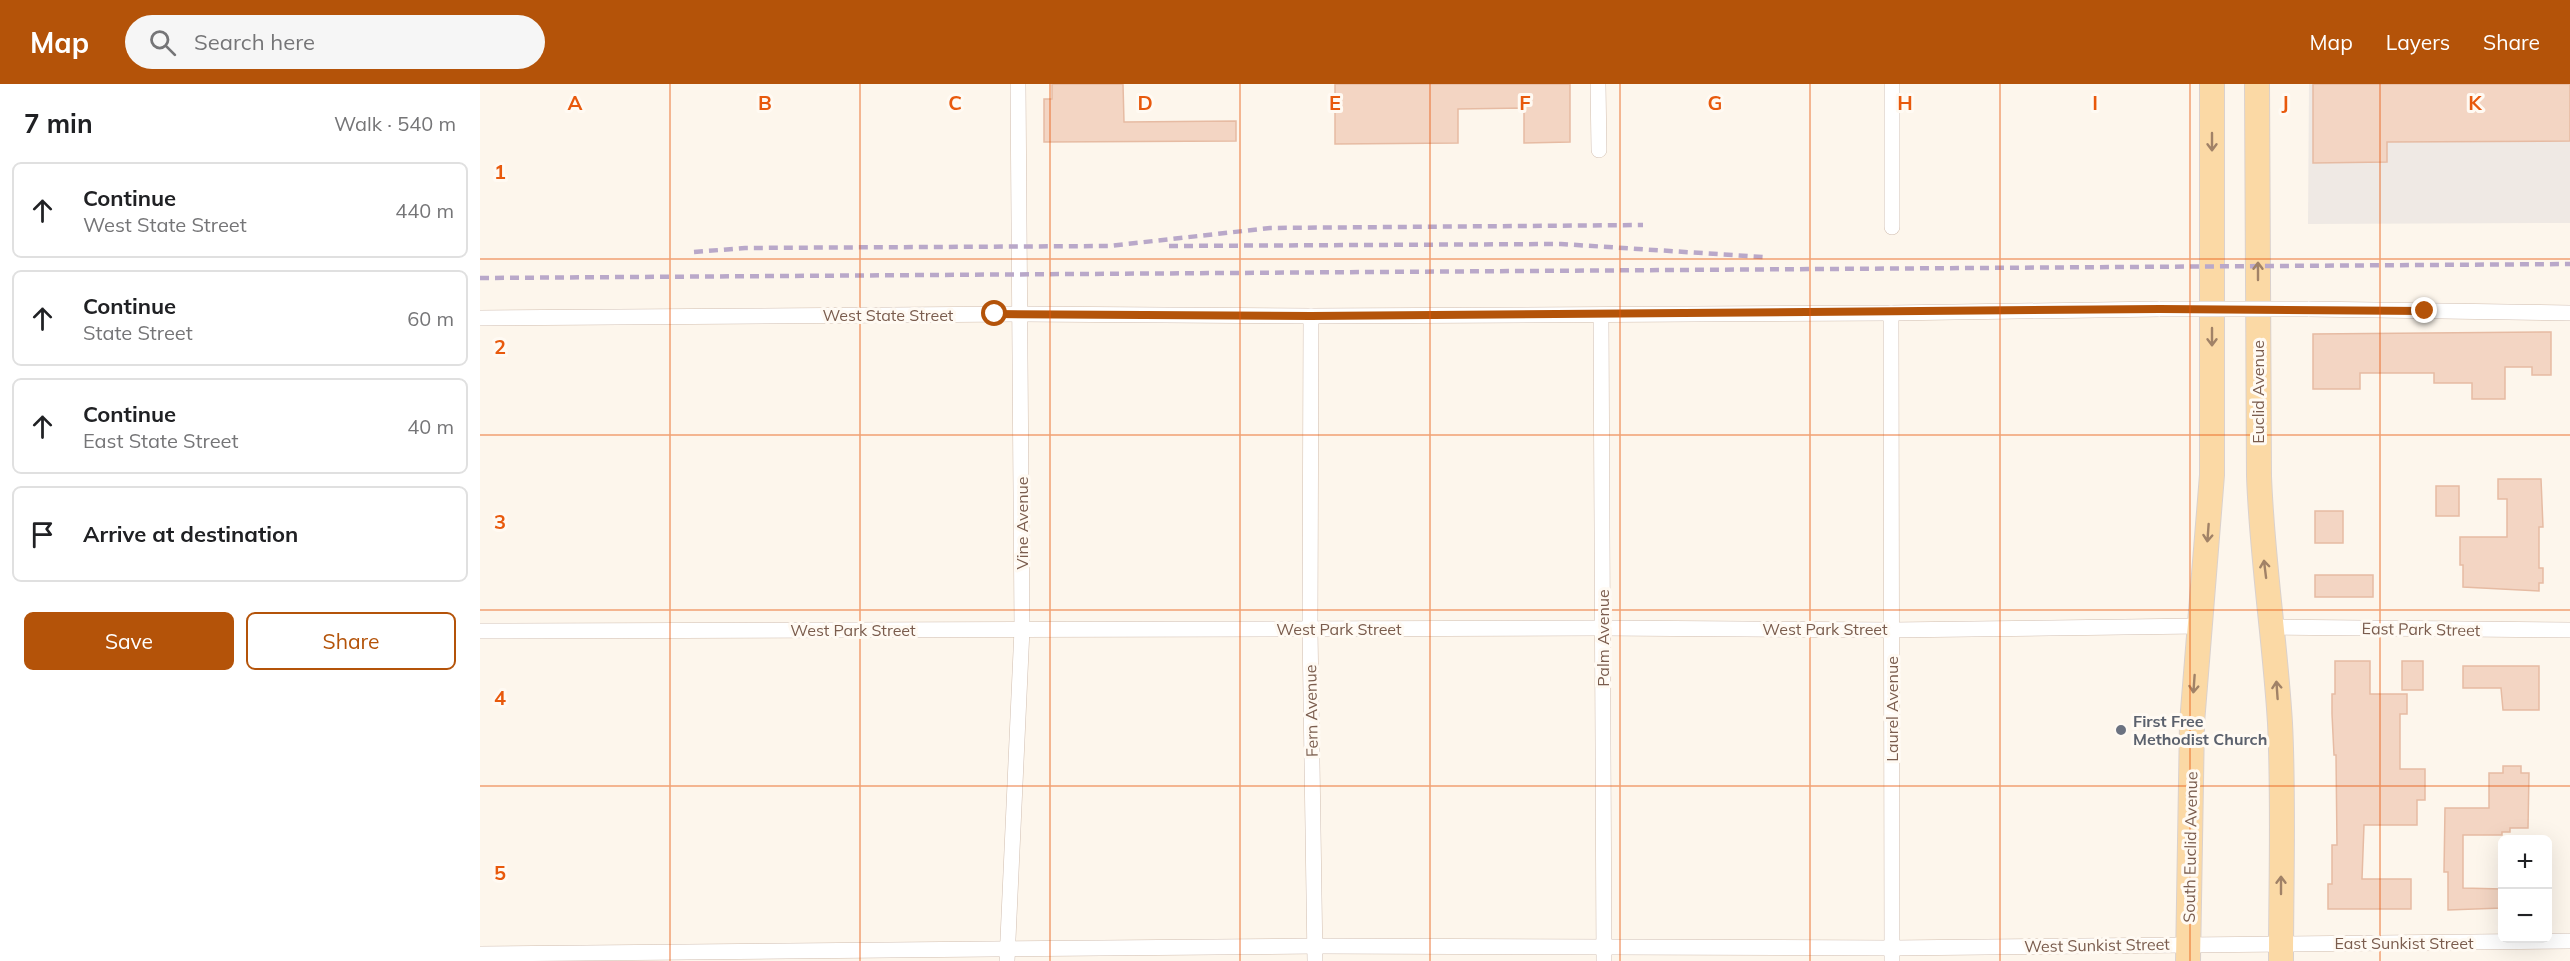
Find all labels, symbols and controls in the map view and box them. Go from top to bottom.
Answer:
search box [125,15,545,69]
text: Map [30,25,89,60]
icon: search [146,26,179,59]
text: Search here [194,28,315,56]
text: Map [2310,29,2353,55]
text: Layers [2386,29,2450,55]
text: Share [2483,29,2540,55]
text: A [568,90,583,115]
text: B [758,90,772,115]
text: C [948,90,962,115]
text: D [1137,90,1153,115]
text: E [1329,90,1341,115]
text: F [1519,90,1531,115]
text: G [1708,90,1722,115]
text: H [1897,90,1913,115]
text: I [2092,90,2098,115]
text: J [2281,90,2289,115]
text: K [2468,90,2482,115]
text: 7 min [24,107,93,140]
text: Walk · 540 m [334,111,456,136]
one-way arrow [2206,132,2218,152]
text: 1 [494,159,506,184]
text: Continue [83,184,176,212]
icon: ahead [26,194,59,227]
text: 440 m [395,198,454,223]
text: West State Street [83,212,247,237]
one-way arrow [2252,261,2264,281]
text: Continue [83,292,176,320]
route end [2411,297,2437,323]
route start [981,300,1007,326]
icon: ahead [26,302,59,335]
street label: West State Street [823,305,954,325]
text: 60 m [407,306,454,331]
text: State Street [83,320,193,345]
one-way arrow [2206,327,2218,347]
text: 2 [494,334,506,359]
street label: Euclid Avenue [2248,340,2268,444]
text: Continue [83,400,176,428]
icon: ahead [26,410,59,443]
text: 40 m [407,414,454,439]
text: East State Street [83,428,238,453]
street label: Vine Avenue [1012,477,1032,569]
text: 3 [494,509,506,534]
icon: arrive [26,518,59,551]
text: Arrive at destination [83,520,298,548]
one-way arrow [2203,523,2214,543]
one-way arrow [2260,559,2271,579]
street label: Palm Avenue [1593,589,1613,687]
button: Save [24,612,234,670]
button: Share [246,612,456,670]
street label: East Park Street [2362,618,2481,640]
street label: West Park Street [1276,619,1402,639]
street label: West Park Street [1762,619,1888,639]
street label: West Park Street [790,620,916,640]
street label: Laurel Avenue [1882,656,1902,762]
street label: Fern Avenue [1300,665,1322,757]
one-way arrow [2188,674,2199,694]
one-way arrow [2271,680,2282,700]
text: 4 [494,685,506,710]
place label: First Free Methodist Church [2133,711,2267,749]
marker: First Free Methodist Church [2114,723,2128,737]
street label: South Euclid Avenue [2179,771,2201,923]
map controls [2498,835,2552,943]
button: + [2498,835,2552,889]
text: 5 [494,860,506,885]
one-way arrow [2275,875,2287,895]
button: − [2498,889,2552,943]
street label: East Sunkist Street [2334,933,2474,953]
street label: West Sunkist Street [2024,934,2170,956]

